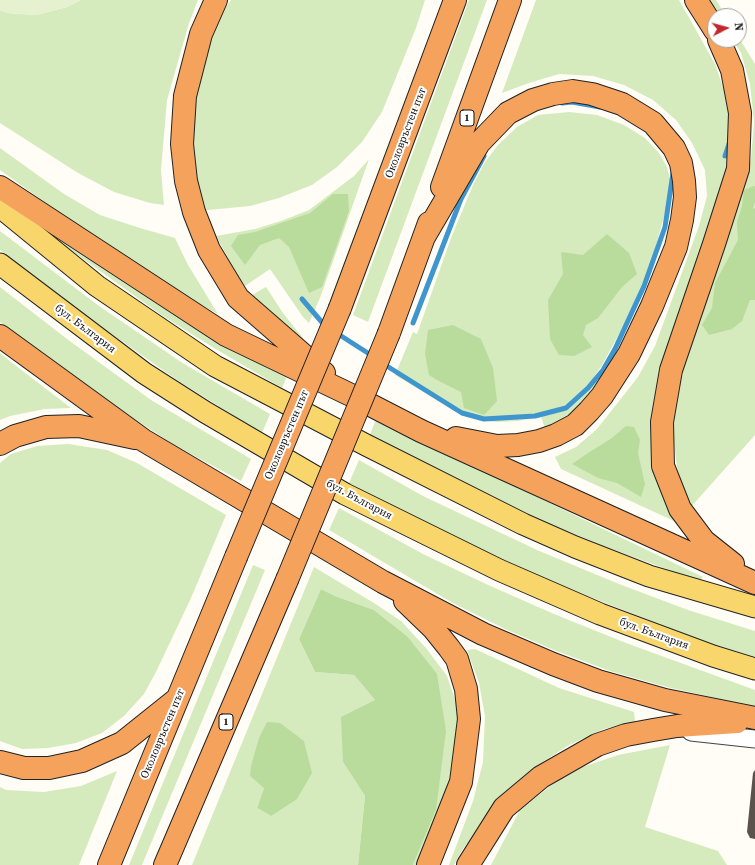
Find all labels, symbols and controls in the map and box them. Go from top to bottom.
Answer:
north arrow [707,8,747,48]
text: N [731,22,746,32]
street label: Околовръстен път [383,86,429,180]
road number: 1 [460,110,474,126]
street label: бул. България [52,302,118,356]
street label: Околовръстен път [262,388,312,482]
street label: бул. България [324,477,394,523]
street label: бул. България [618,615,690,653]
street label: Околовръстен път [138,687,188,781]
road number: 1 [219,714,233,730]

